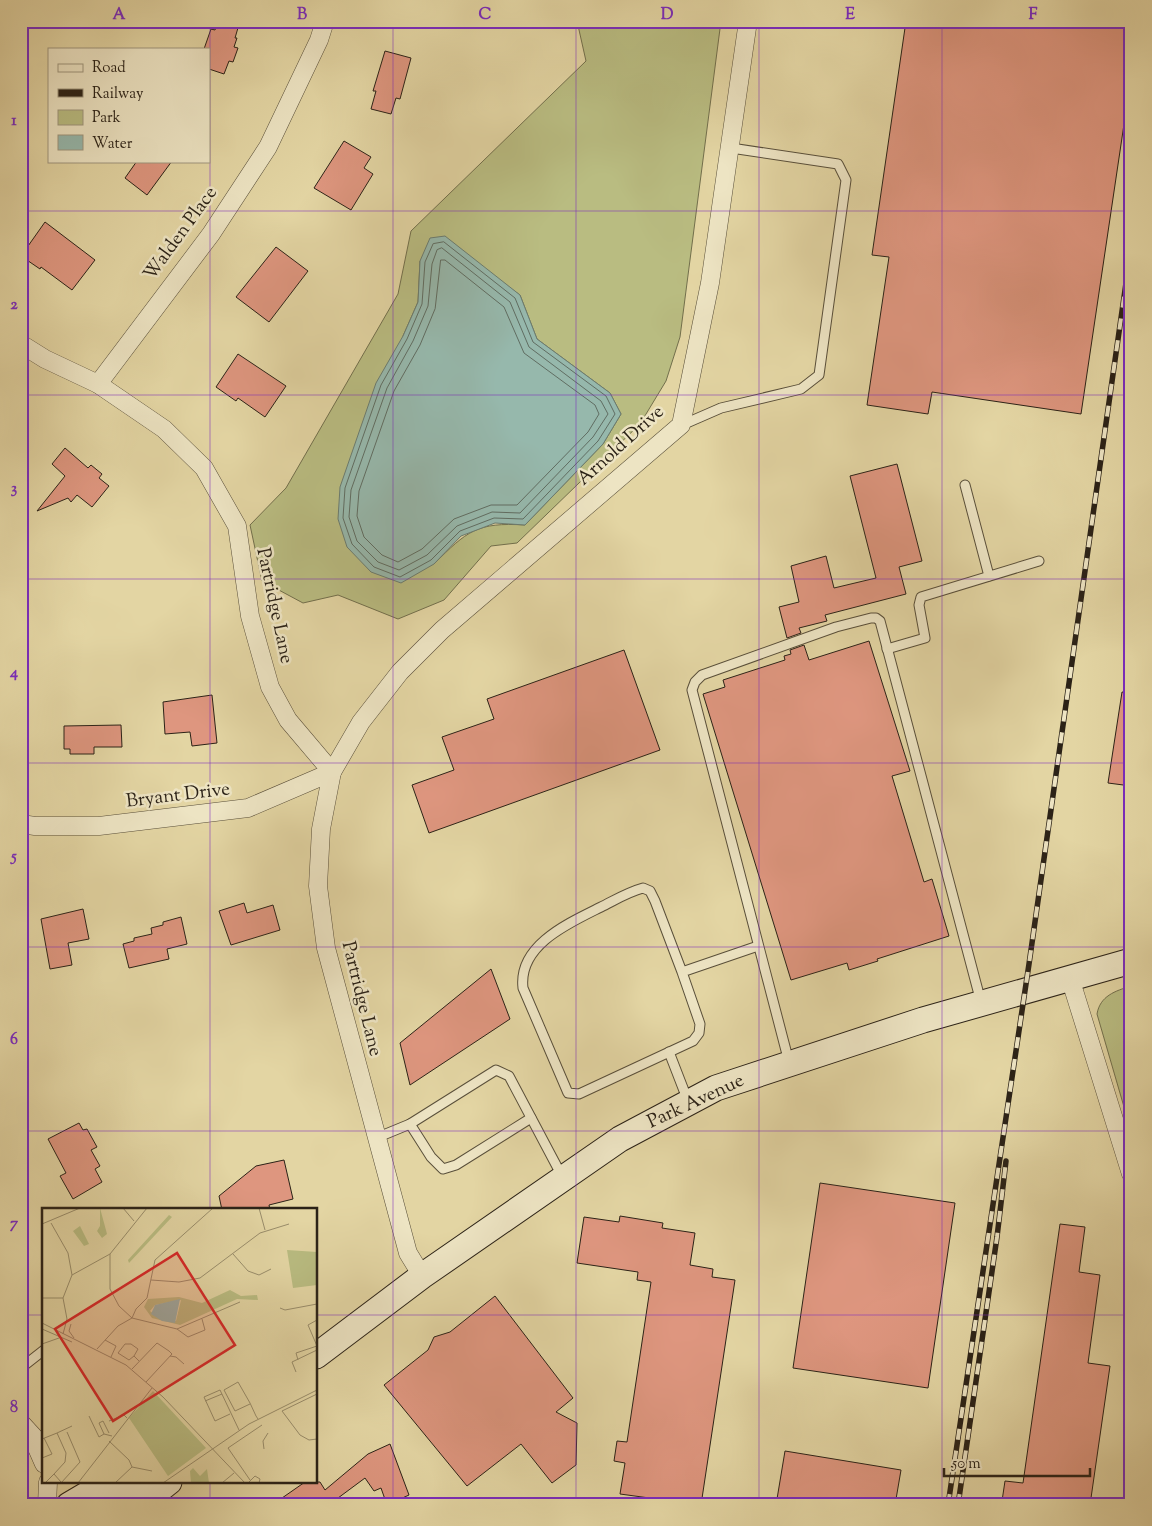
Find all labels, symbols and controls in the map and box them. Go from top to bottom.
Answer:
text: A [113,4,126,27]
text: B [297,4,307,27]
text: C [479,4,492,27]
text: D [661,4,674,27]
text: E [845,4,855,27]
text: F [1029,4,1038,27]
legend [48,48,210,162]
text: Road [92,58,126,79]
text: Railway [92,84,144,105]
text: Park [92,108,121,129]
text: 1 [11,110,17,133]
text: Water [92,134,133,155]
street label: Walden Place [138,181,224,287]
text: 2 [10,294,18,317]
street label: Arnold Drive [571,399,671,493]
text: 3 [11,478,18,501]
street label: Partridge Lane [249,546,299,667]
text: 4 [9,662,18,685]
street label: Bryant Drive [124,776,232,816]
text: 5 [9,846,17,869]
street label: Partridge Lane [334,939,388,1060]
text: 6 [10,1029,18,1052]
street label: Park Avenue [643,1068,749,1136]
inset map [42,1208,318,1484]
text: 7 [10,1213,19,1236]
text: 8 [10,1397,18,1420]
scale bar [944,1446,1091,1478]
text: 50 m [951,1454,981,1475]

